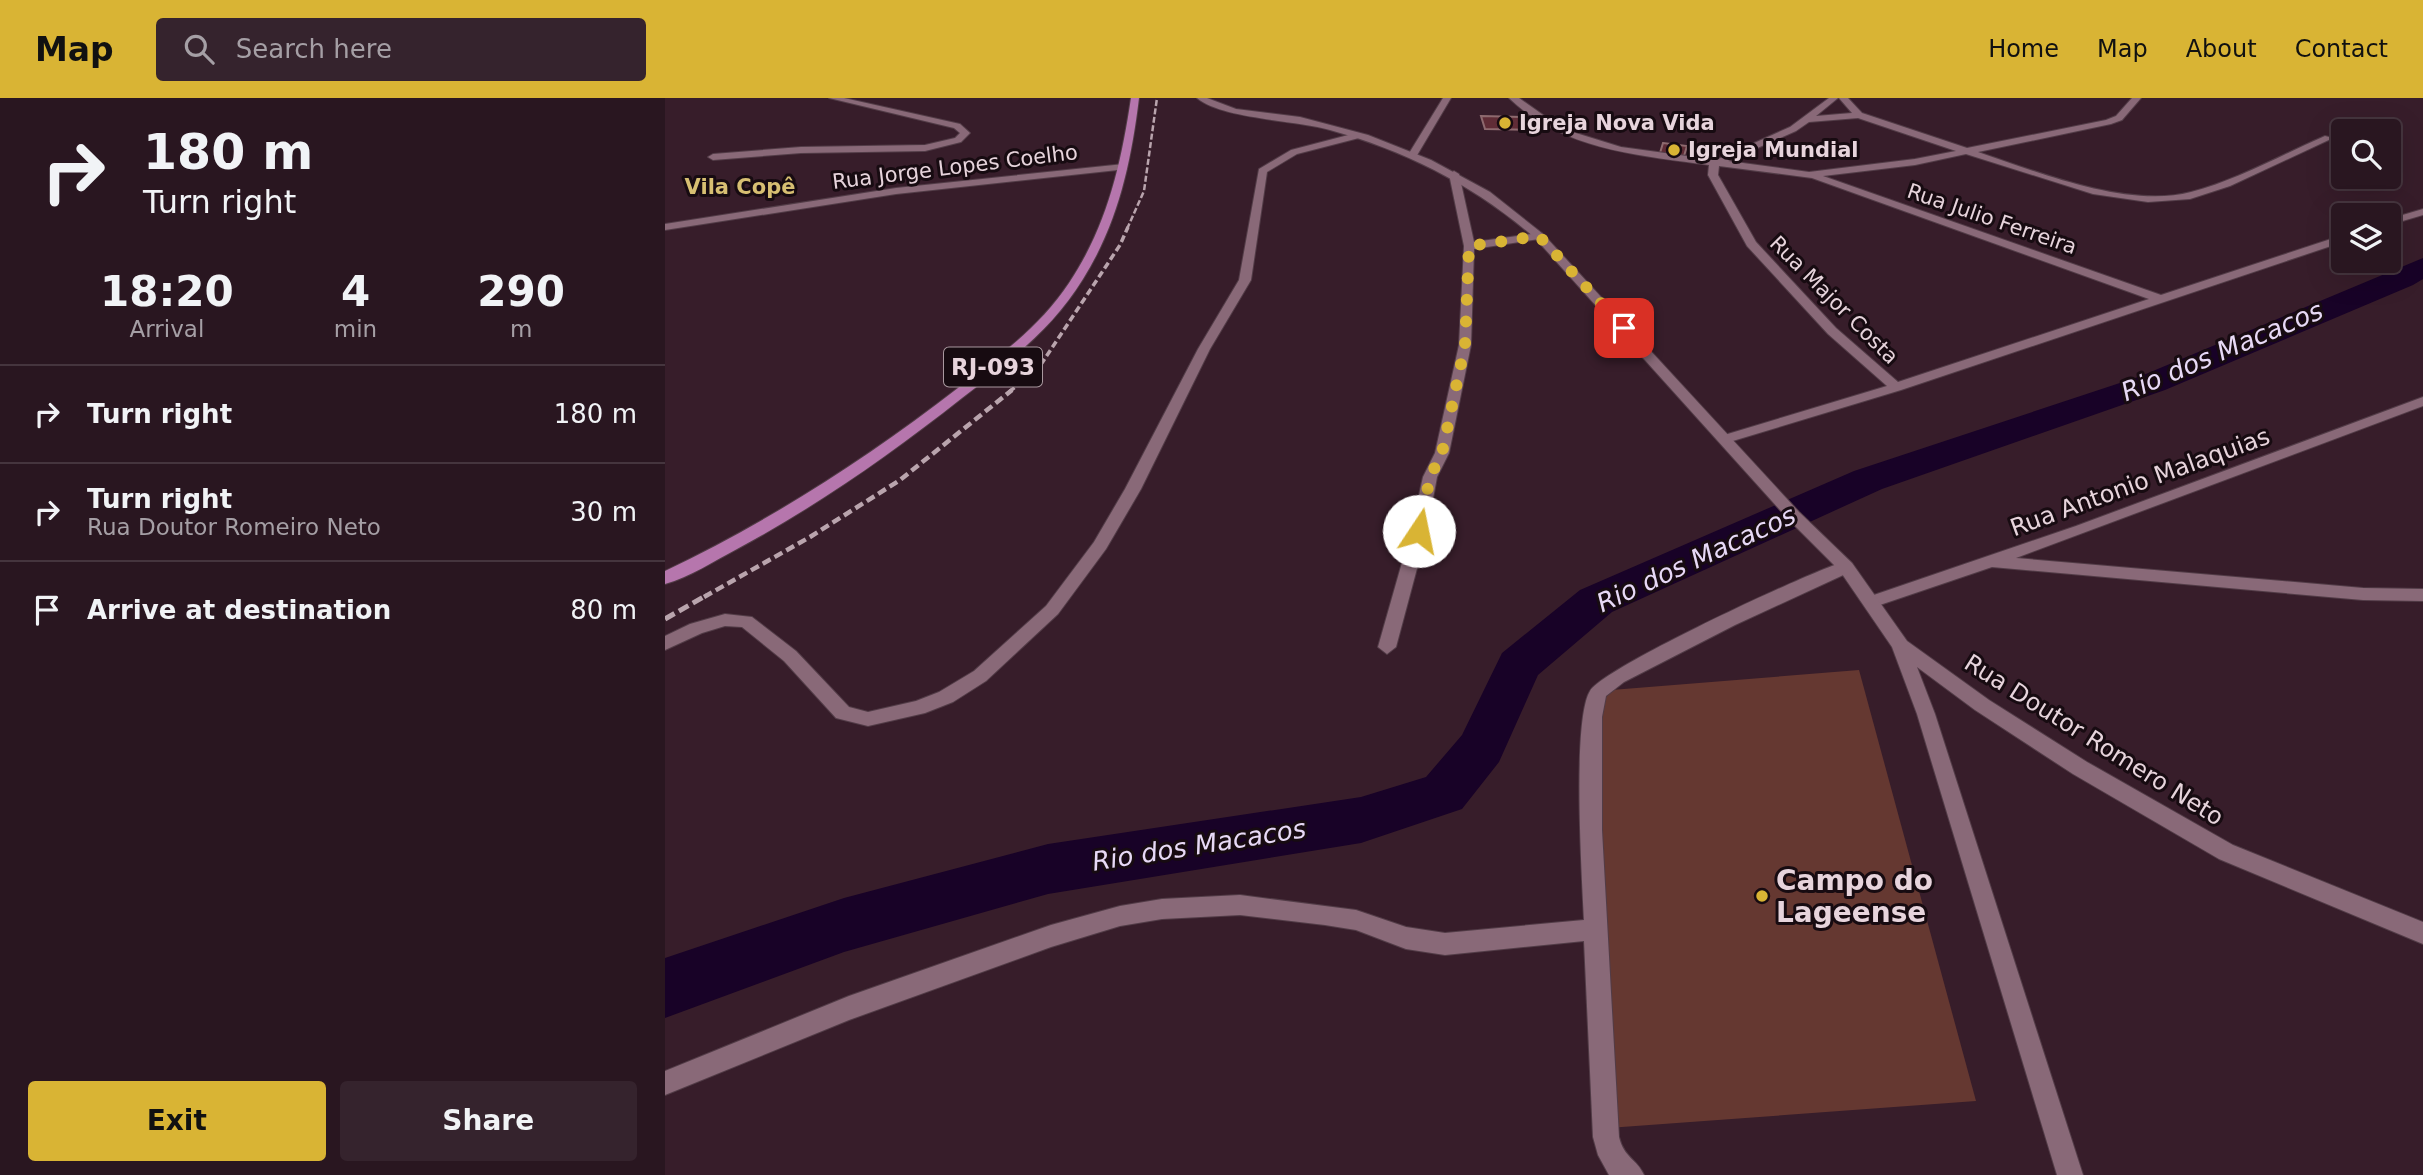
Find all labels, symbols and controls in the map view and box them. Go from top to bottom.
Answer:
search box [156,18,646,81]
text: Map [35,30,114,69]
icon: search [180,30,218,68]
text: Search here [236,34,392,64]
text: Home [1988,35,2059,63]
text: Map [2097,35,2148,63]
text: About [2186,35,2257,63]
text: Contact [2295,35,2388,63]
place label: Igreja Nova Vida [1519,111,1715,135]
marker: Igreja Nova Vida [1497,115,1513,131]
map controls [2331,119,2401,273]
button: search [2331,119,2401,189]
text: 180 m [143,124,313,181]
icon: right [28,126,119,217]
place label: Igreja Mundial [1688,138,1859,162]
street label: Rua Jorge Lopes Coelho [831,140,1079,194]
marker: Igreja Mundial [1666,142,1682,158]
district label: Vila Copê [685,175,795,199]
street label: Rua Julio Ferreira [1904,179,2080,259]
text: Turn right [143,183,296,221]
button: layers [2331,203,2401,273]
street label: Rua Major Costa [1765,231,1903,369]
text: 18:20 [100,267,234,316]
text: 4 [341,267,370,316]
text: 290 [477,267,565,316]
water label: Rio dos Macacos [2117,295,2327,407]
pin [1594,298,1654,358]
icon: arrive [1605,309,1643,347]
text: Arrival [130,316,204,342]
text: min [334,316,377,342]
text: m [510,316,532,342]
road number: RJ-093 [944,348,1042,386]
icon: right [28,395,66,433]
text: Turn right [87,399,232,429]
text: 180 m [554,399,637,429]
street label: Rua Antonio Malaquias [2006,422,2274,542]
text: Turn right [87,484,232,514]
icon: right [28,493,66,531]
position arrow [1382,494,1456,568]
text: 30 m [570,497,637,527]
water label: Rio dos Macacos [1592,500,1800,618]
text: Rua Doutor Romeiro Neto [87,514,381,540]
icon: arrive [28,591,66,629]
text: Arrive at destination [87,595,391,625]
text: 80 m [570,595,637,625]
street label: Rua Doutor Romero Neto [1959,649,2229,831]
water label: Rio dos Macacos [1090,813,1308,877]
place label: Campo do Lageense [1776,864,1933,929]
marker: Campo do Lageense [1754,888,1770,904]
button: Exit [28,1081,326,1161]
button: Share [340,1081,637,1161]

